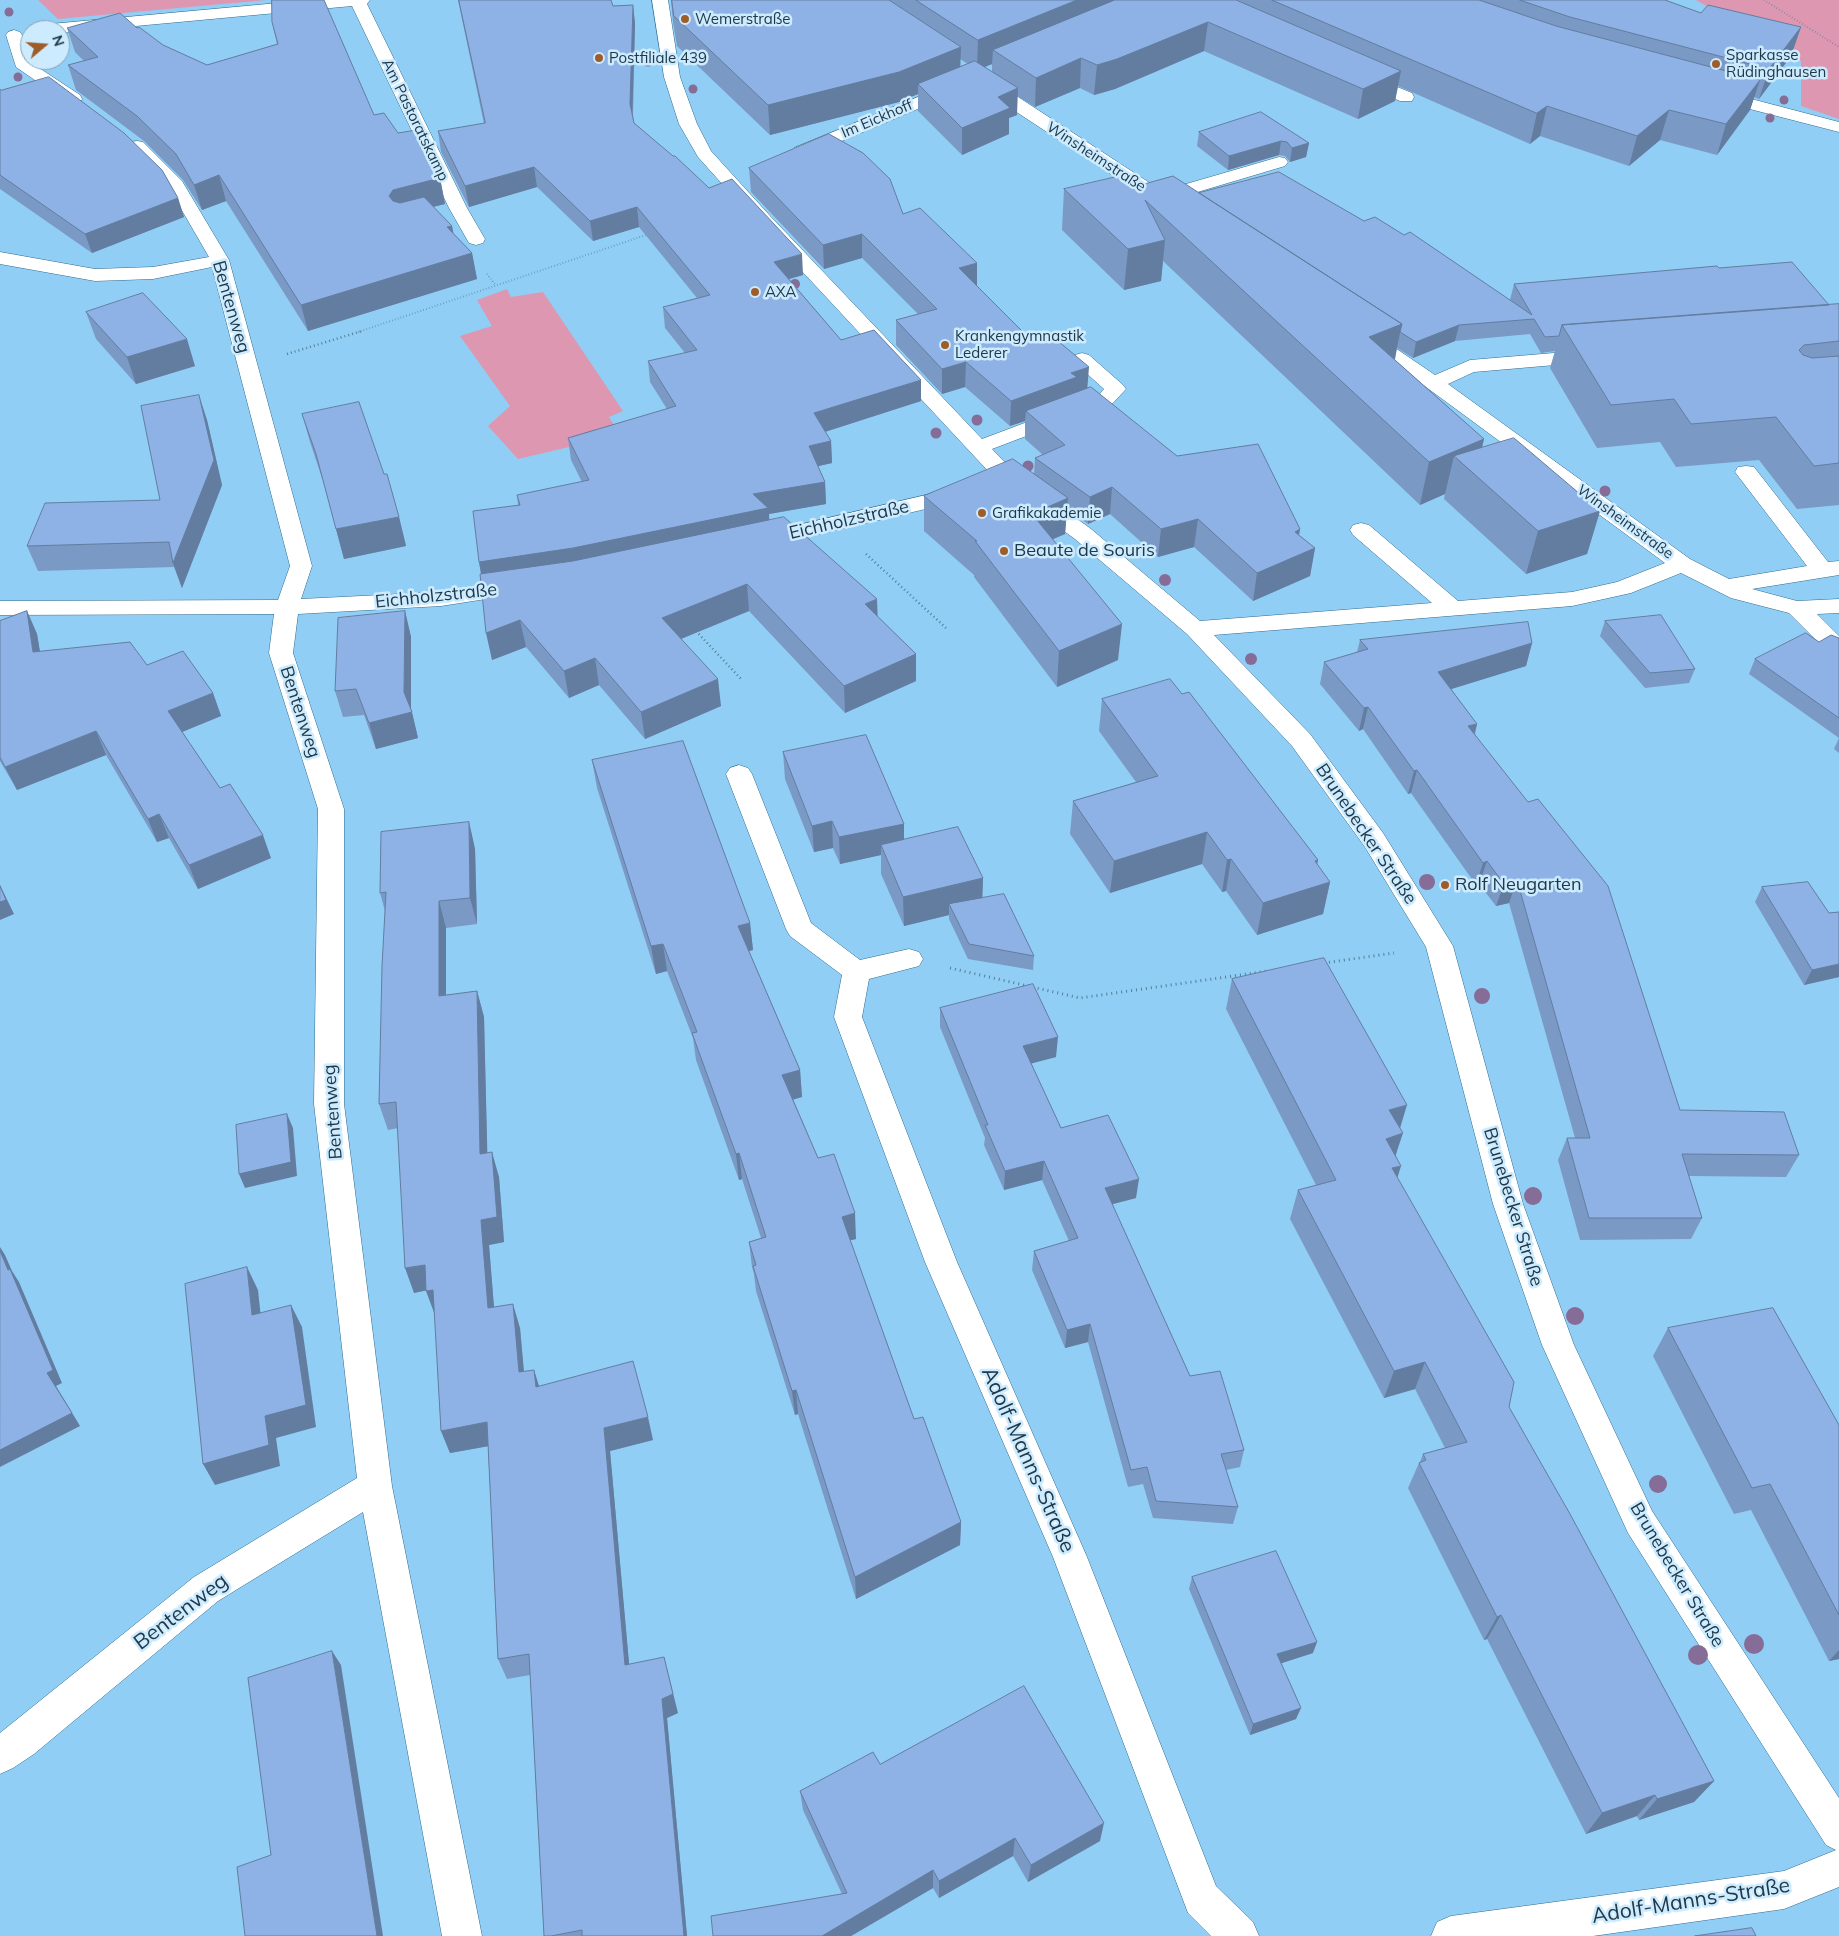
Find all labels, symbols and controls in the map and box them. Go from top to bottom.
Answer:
place label: Wemerstraße [695,10,790,28]
marker: Wemerstraße [679,13,691,25]
north arrow [20,20,70,70]
text: N [48,33,69,48]
place label: Sparkasse Rüdinghausen [1726,46,1826,81]
place label: Postfiliale 439 [609,49,707,67]
marker: Postfiliale 439 [593,52,605,64]
street label: Am Pastoratskamp [378,56,452,184]
marker: Sparkasse Rüdinghausen [1710,58,1722,70]
street label: Im Eickhoff [839,96,915,142]
street label: Winsheimstraße [1043,118,1149,196]
street label: Bentenweg [207,258,255,356]
place label: AXA [765,283,796,301]
marker: AXA [749,286,761,298]
place label: Krankengymnastik Lederer [955,327,1084,362]
marker: Krankengymnastik Lederer [939,339,951,351]
street label: Winsheimstraße [1573,481,1677,563]
street label: Eichholzstraße [787,496,911,544]
place label: Grafikakademie [992,504,1101,522]
marker: Grafikakademie [976,507,988,519]
place label: Beaute de Souris [1014,540,1155,562]
marker: Beaute de Souris [998,545,1010,557]
street label: Eichholzstraße [374,579,498,613]
street label: Bentenweg [275,663,325,761]
street label: Brunebecker Straße [1311,760,1421,908]
place label: Rolf Neugarten [1455,874,1581,896]
marker: Rolf Neugarten [1439,879,1451,891]
street label: Bentenweg [319,1064,347,1160]
street label: Brunebecker Straße [1479,1125,1547,1289]
street label: Adolf-Manns-Straße [976,1363,1080,1557]
street label: Brunebecker Straße [1625,1499,1729,1651]
street label: Bentenweg [129,1569,233,1655]
street label: Adolf-Manns-Straße [1590,1873,1792,1929]

